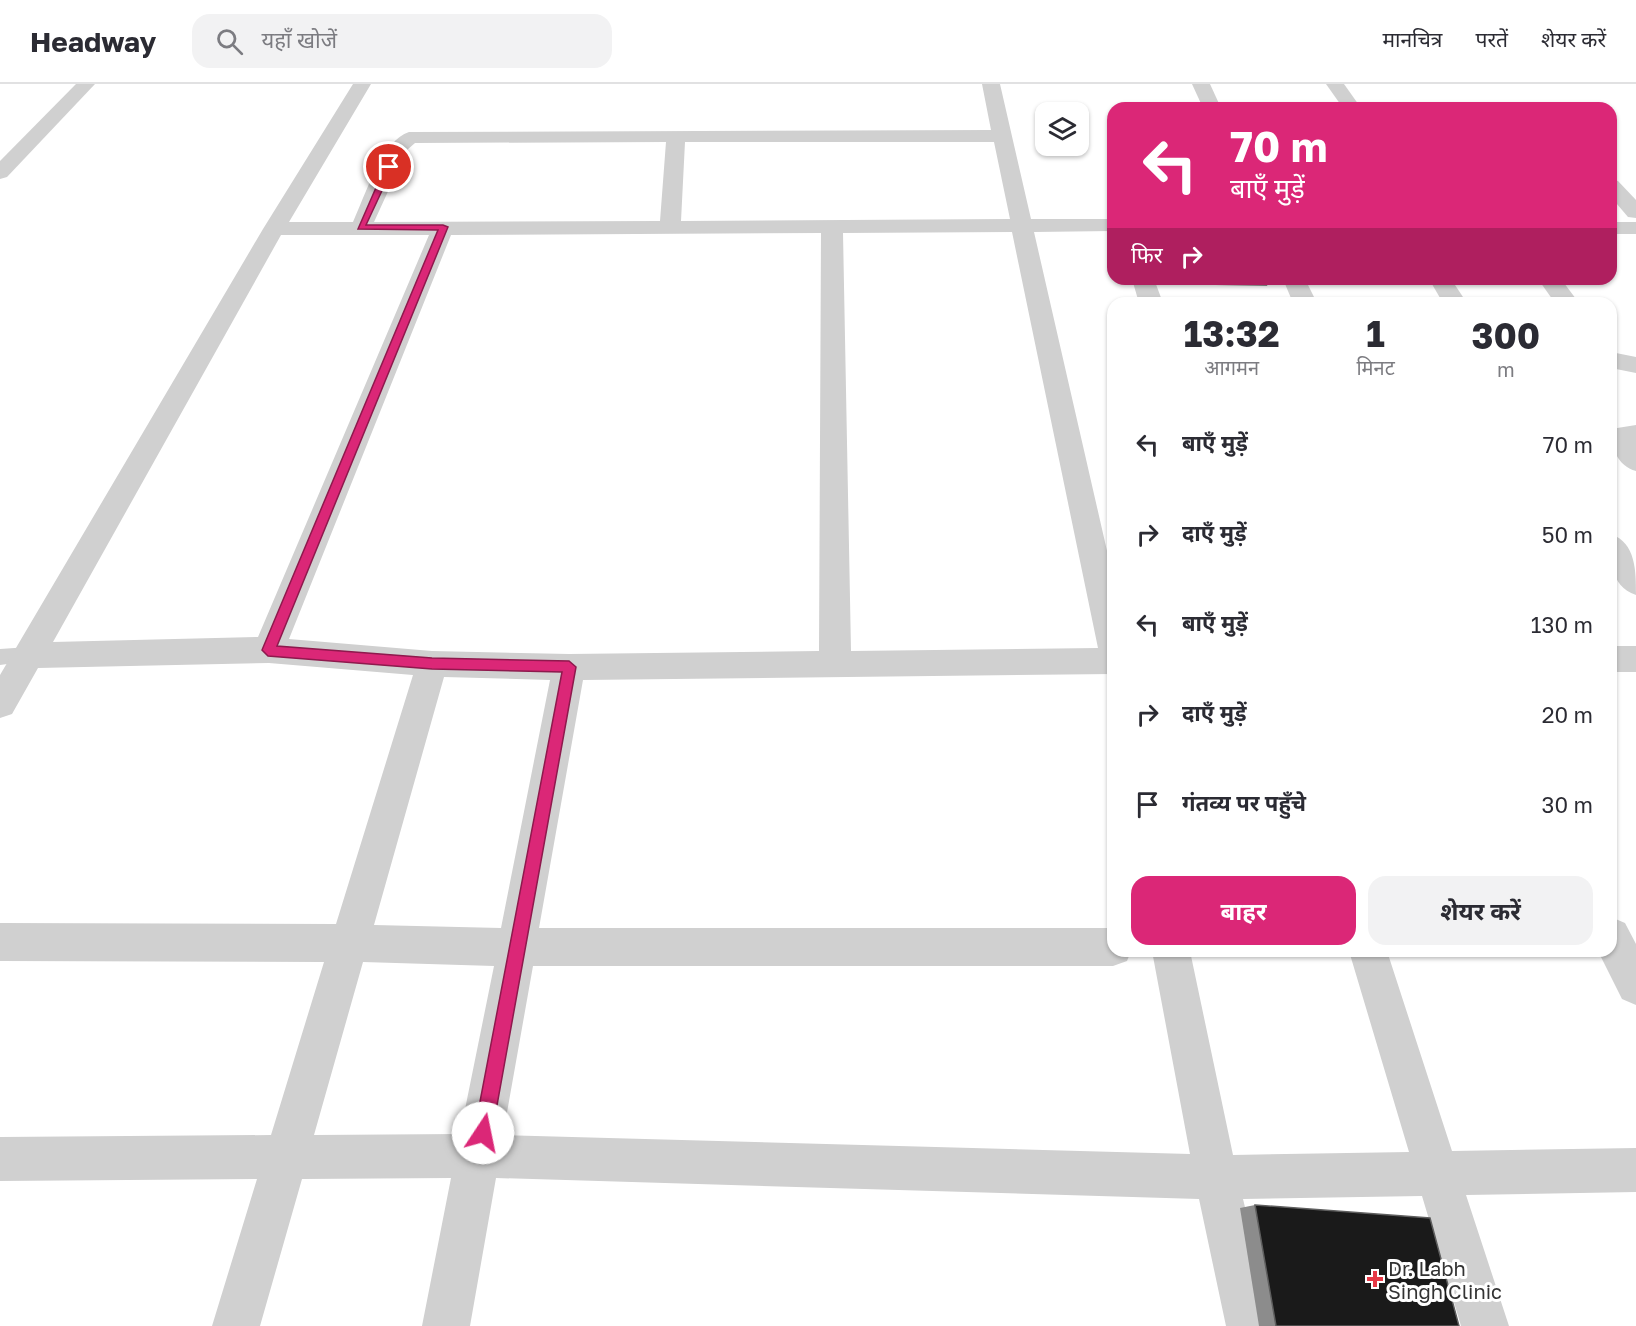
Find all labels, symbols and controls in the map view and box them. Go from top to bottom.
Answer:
search box [192,14,612,68]
text: Headway [30,25,156,58]
icon: search [213,25,246,58]
text: यहाँ खोजें [261,26,337,53]
text: मानचित्र [1382,26,1442,52]
text: परतें [1475,26,1508,52]
text: शेयर करें [1541,26,1606,52]
map controls [1035,102,1089,156]
button: layers [1035,102,1089,156]
text: 70 m [1230,121,1327,171]
icon: left [1131,126,1209,204]
pin [363,141,414,192]
icon: arrive [372,150,405,183]
text: बाएँ मुड़ें [1230,172,1305,204]
icon: right [1175,240,1208,273]
text: फिर [1131,241,1163,268]
text: 13:32 [1184,312,1280,355]
text: 1 [1366,312,1385,355]
text: 300 [1471,314,1540,357]
text: आगमन [1204,355,1259,379]
text: मिनट [1356,355,1395,379]
text: m [1497,357,1515,381]
icon: left [1131,428,1164,461]
text: बाएँ मुड़ें [1182,429,1248,456]
text: 70 m [1543,431,1593,458]
icon: right [1131,518,1164,551]
text: दाएँ मुड़ें [1182,519,1247,546]
text: 50 m [1542,521,1593,548]
icon: left [1131,608,1164,641]
text: बाएँ मुड़ें [1182,609,1248,636]
text: 130 m [1531,611,1593,638]
icon: right [1131,698,1164,731]
text: दाएँ मुड़ें [1182,699,1247,726]
text: 20 m [1542,701,1593,728]
icon: arrive [1131,788,1164,821]
text: गंतव्य पर पहुँचे [1182,789,1306,816]
text: 30 m [1542,791,1593,818]
button: बाहर [1131,876,1356,945]
button: शेयर करें [1368,876,1593,945]
position arrow [451,1101,515,1165]
place label: Dr. Labh Singh Clinic [1388,1256,1502,1303]
marker: Dr. Labh Singh Clinic [1366,1270,1384,1288]

